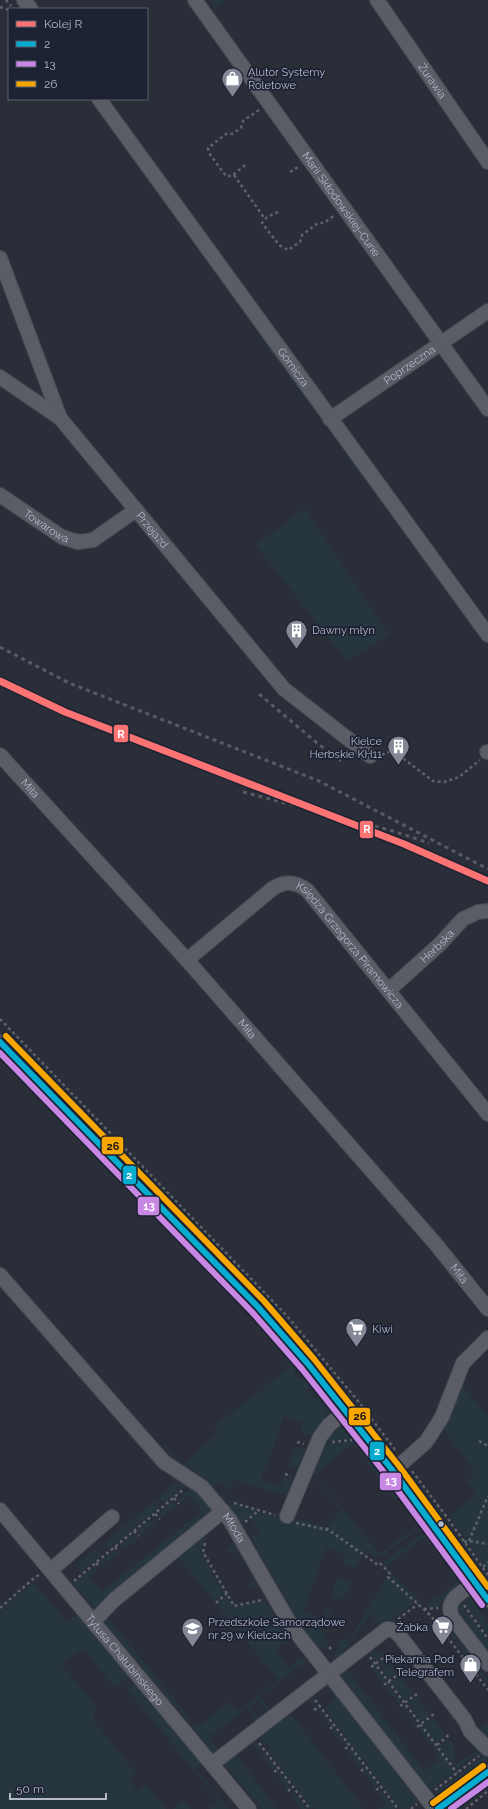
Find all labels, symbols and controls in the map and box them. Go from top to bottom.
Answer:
legend [8,8,148,100]
text: Kolej R [44,17,83,31]
text: 2 [44,37,50,51]
text: 13 [44,57,56,71]
street label: Żurawia [416,61,449,101]
shop icon: Alutor Systemy Roletowe [219,65,245,98]
place label: Alutor Systemy Roletowe [248,66,325,92]
text: 26 [44,77,58,91]
street label: Marii Skłodowskiej-Curie [299,149,383,259]
street label: Poprzeczna [381,343,438,387]
street label: Górnicza [275,345,312,389]
street label: Towarowa [21,507,70,545]
street label: Przejazd [134,509,171,551]
building icon: Dawny młyn [284,617,310,650]
place label: Dawny młyn [312,624,375,637]
line badge: R [113,724,129,743]
text: R [117,728,125,741]
building icon: Kielce Herbskie KH11 [385,734,411,767]
place label: Kielce Herbskie KH11 [309,735,383,761]
street label: Miła [18,776,42,800]
line badge: R [359,820,374,839]
text: R [363,823,371,836]
street label: Księdza Grzegorza Piramowicza [294,878,407,1011]
street label: Herbska [417,927,457,965]
street label: Miła [235,1017,259,1041]
line badge: 26 [101,1136,124,1155]
text: 26 [107,1140,120,1153]
line badge: 2 [122,1165,137,1185]
text: 2 [126,1169,132,1182]
line badge: 13 [137,1196,160,1216]
text: 13 [143,1200,155,1213]
street label: Miła [448,1261,471,1286]
supermarket icon: Kiwi [343,1316,369,1349]
place label: Kiwi [372,1323,393,1336]
line badge: 26 [348,1407,371,1426]
text: 26 [354,1410,367,1423]
line badge: 2 [369,1441,385,1461]
text: 2 [374,1445,380,1458]
line badge: 13 [379,1472,402,1491]
text: 13 [385,1475,397,1488]
street label: Młoda [220,1510,248,1545]
unlabelled marker [436,1519,446,1529]
street label: Tytusa Chałubińskiego [83,1612,167,1709]
supermarket icon: Żabka [430,1614,456,1647]
school or university icon: Przedszkole Samorządowe nr 29 w Kielcach [179,1615,205,1648]
place label: Przedszkole Samorządowe nr 29 w Kielcach [208,1616,346,1642]
place label: Żabka [396,1621,428,1634]
shop icon: Piekarnia Pod Telegrafem [457,1652,483,1685]
place label: Piekarnia Pod Telegrafem [385,1653,454,1679]
scale bar [10,1775,106,1801]
text: 50 m [16,1782,44,1796]

